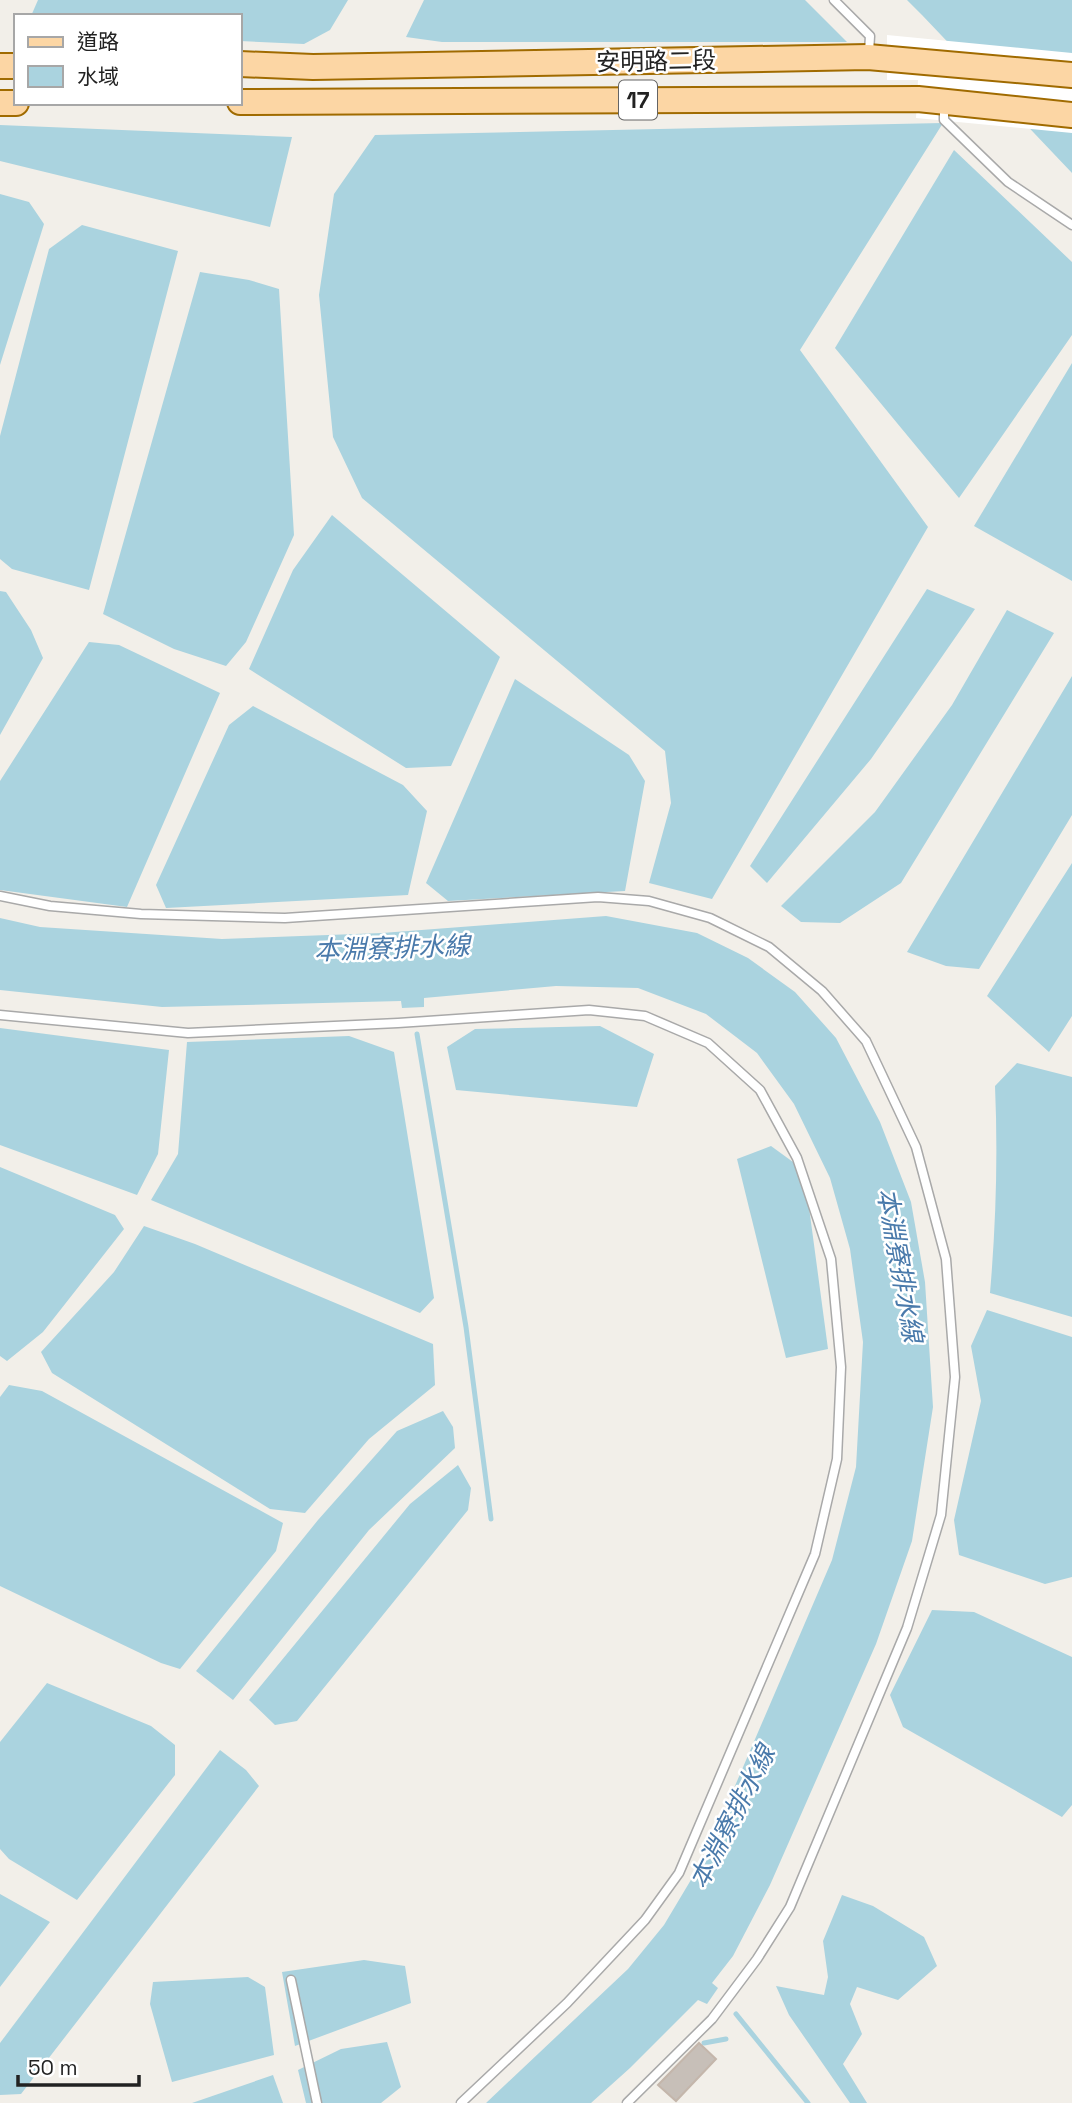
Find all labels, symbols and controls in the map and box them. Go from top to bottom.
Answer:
legend [14,14,242,105]
text: 道路 [77,28,119,55]
street label: 安明路二段 [596,44,716,78]
text: 水域 [77,63,119,90]
road number: 17 [619,80,657,120]
water label: 本淵寮排水線 [313,928,474,968]
water label: 本淵寮排水線 [870,1185,931,1348]
water label: 本淵寮排水線 [681,1737,784,1894]
scale bar [18,2044,138,2088]
text: 50 m [28,2054,78,2081]

